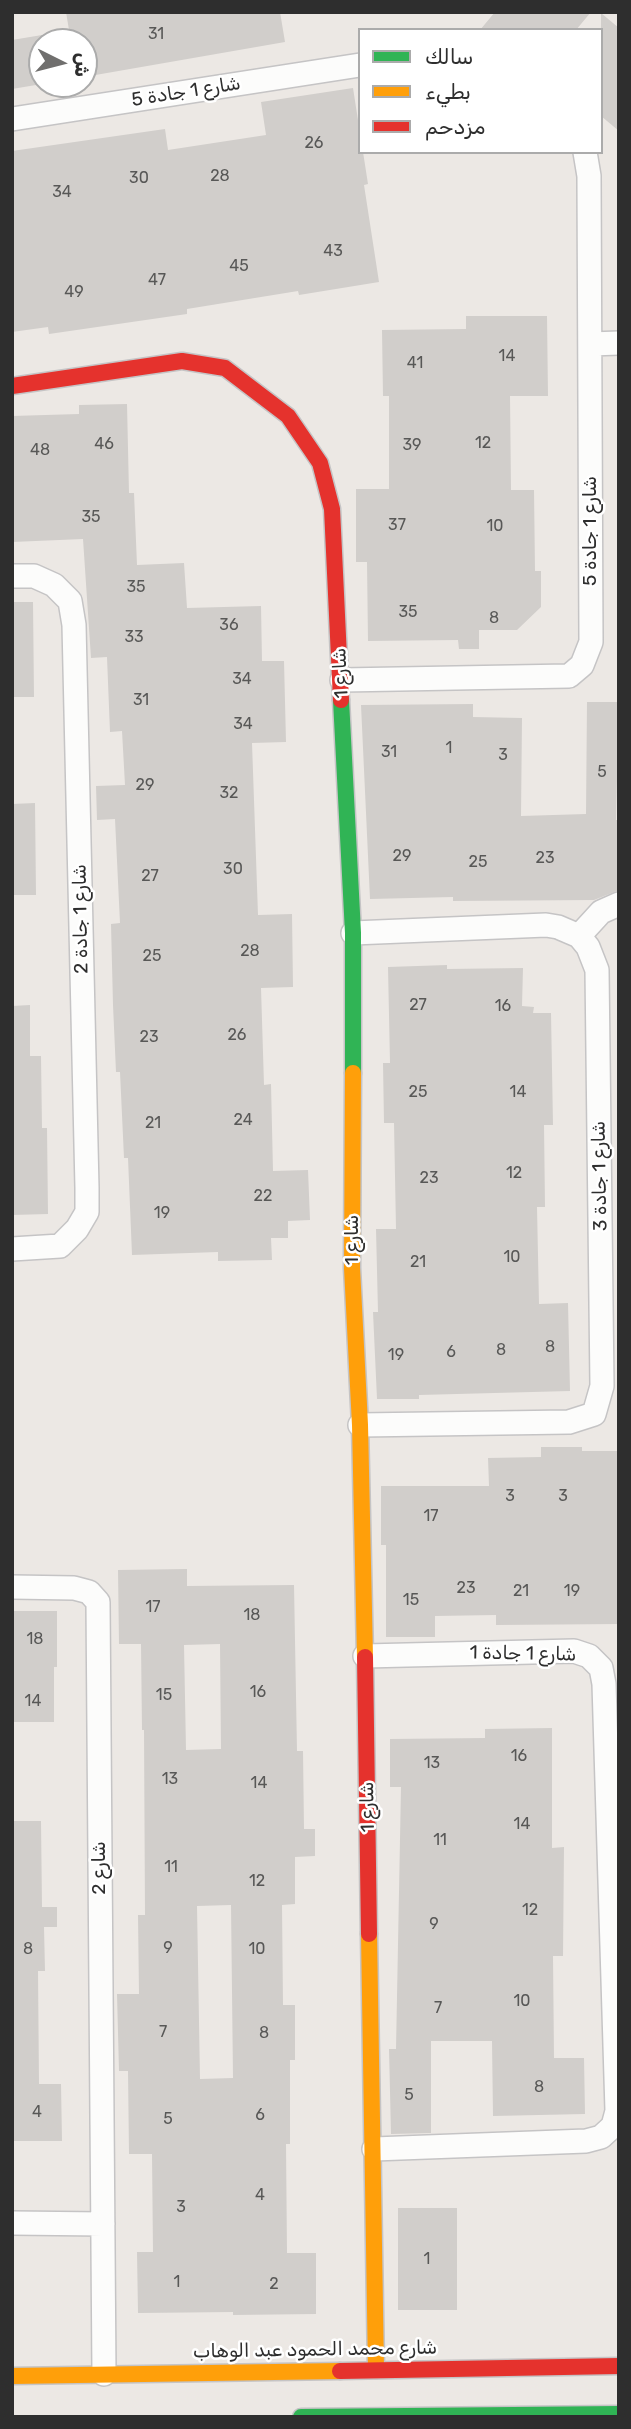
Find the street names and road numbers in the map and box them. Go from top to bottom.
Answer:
street label: شارع 1 جادة 5 [130,72,242,112]
street label: شارع 1 جادة 5 [580,476,602,586]
street label: شارع 1 [328,647,354,699]
street label: شارع 1 جادة 2 [69,864,93,974]
street label: شارع 1 جادة 3 [588,1121,612,1231]
street label: شارع 1 [342,1215,364,1265]
street label: شارع 1 جادة 1 [469,1642,577,1666]
street label: شارع 1 [356,1781,380,1833]
street label: شارع 2 [89,1841,111,1895]
street label: شارع محمد الحمود عبد الوهاب [193,2336,437,2364]

